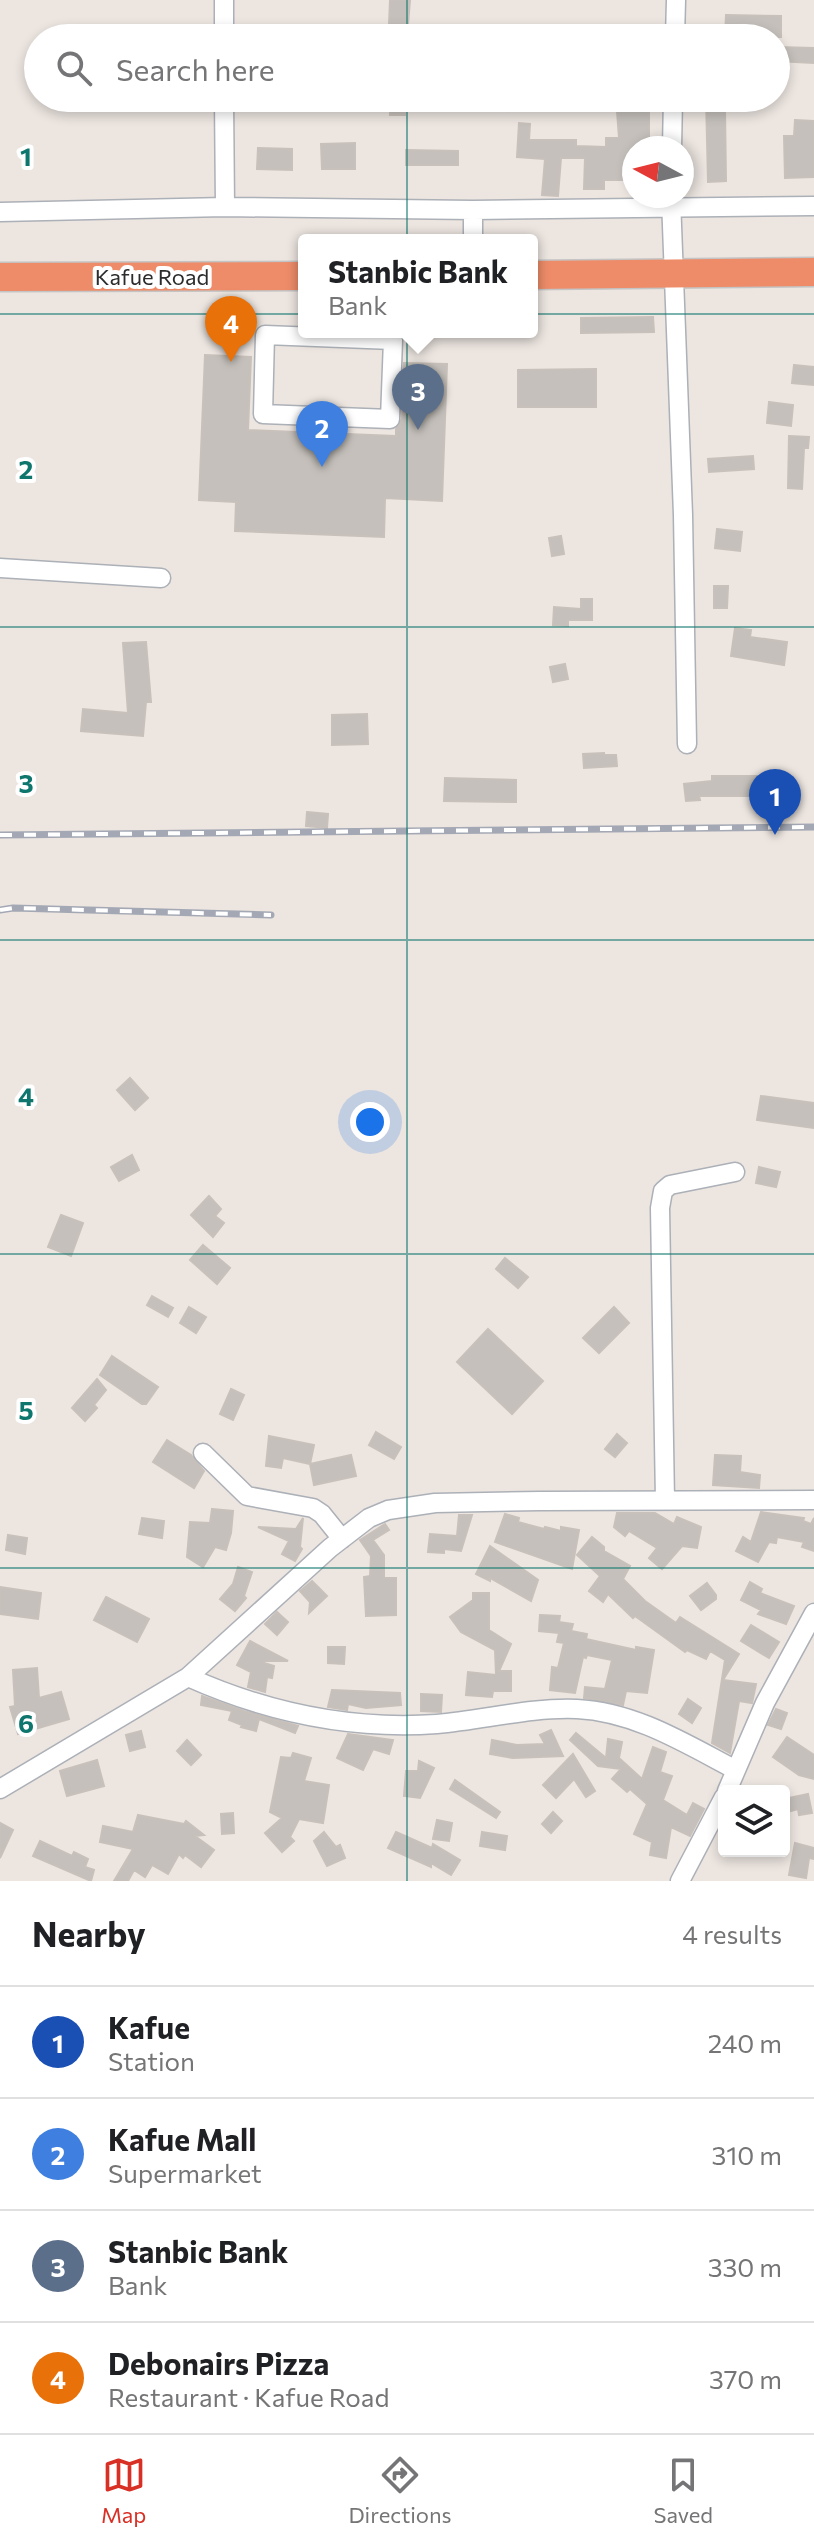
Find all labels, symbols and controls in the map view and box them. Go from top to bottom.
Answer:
search box [24,24,790,112]
icon: search [52,46,96,90]
text: Search here [116,50,275,87]
north arrow [622,136,694,208]
text: 1 [20,140,32,171]
popup [298,234,538,338]
text: Stanbic Bank [328,252,508,289]
street label: Kafue Road [95,263,209,290]
text: Bank [328,289,387,320]
pin: 4 [205,296,257,362]
pin: 3 [392,364,444,430]
pin: 2 [296,401,348,467]
text: 2 [19,453,33,484]
text: 3 [18,767,34,798]
pin: 1 [749,769,801,835]
text: 4 [18,1080,34,1111]
your location [350,1102,390,1142]
text: 5 [18,1394,34,1425]
text: 6 [18,1707,34,1738]
map controls [718,1785,790,1857]
button: layers [718,1785,790,1857]
text: Nearby [32,1912,146,1954]
text: 4 results [682,1918,782,1949]
text: Kafue [108,2008,190,2045]
text: 1 [52,2027,64,2058]
text: 240 m [708,2027,782,2058]
text: Station [108,2045,195,2076]
text: Kafue Mall [108,2120,256,2157]
text: 2 [51,2139,65,2170]
text: 310 m [711,2139,782,2170]
text: Supermarket [108,2157,262,2188]
text: Stanbic Bank [108,2232,288,2269]
text: 3 [50,2251,66,2282]
text: 330 m [708,2251,782,2282]
text: Bank [108,2269,167,2300]
text: Debonairs Pizza [108,2344,329,2381]
text: 4 [50,2363,66,2394]
text: 370 m [709,2363,782,2394]
text: Restaurant · Kafue Road [108,2381,389,2412]
tab: Map [101,2453,146,2528]
tab: Directions [348,2453,452,2528]
tab: Saved [654,2453,713,2528]

